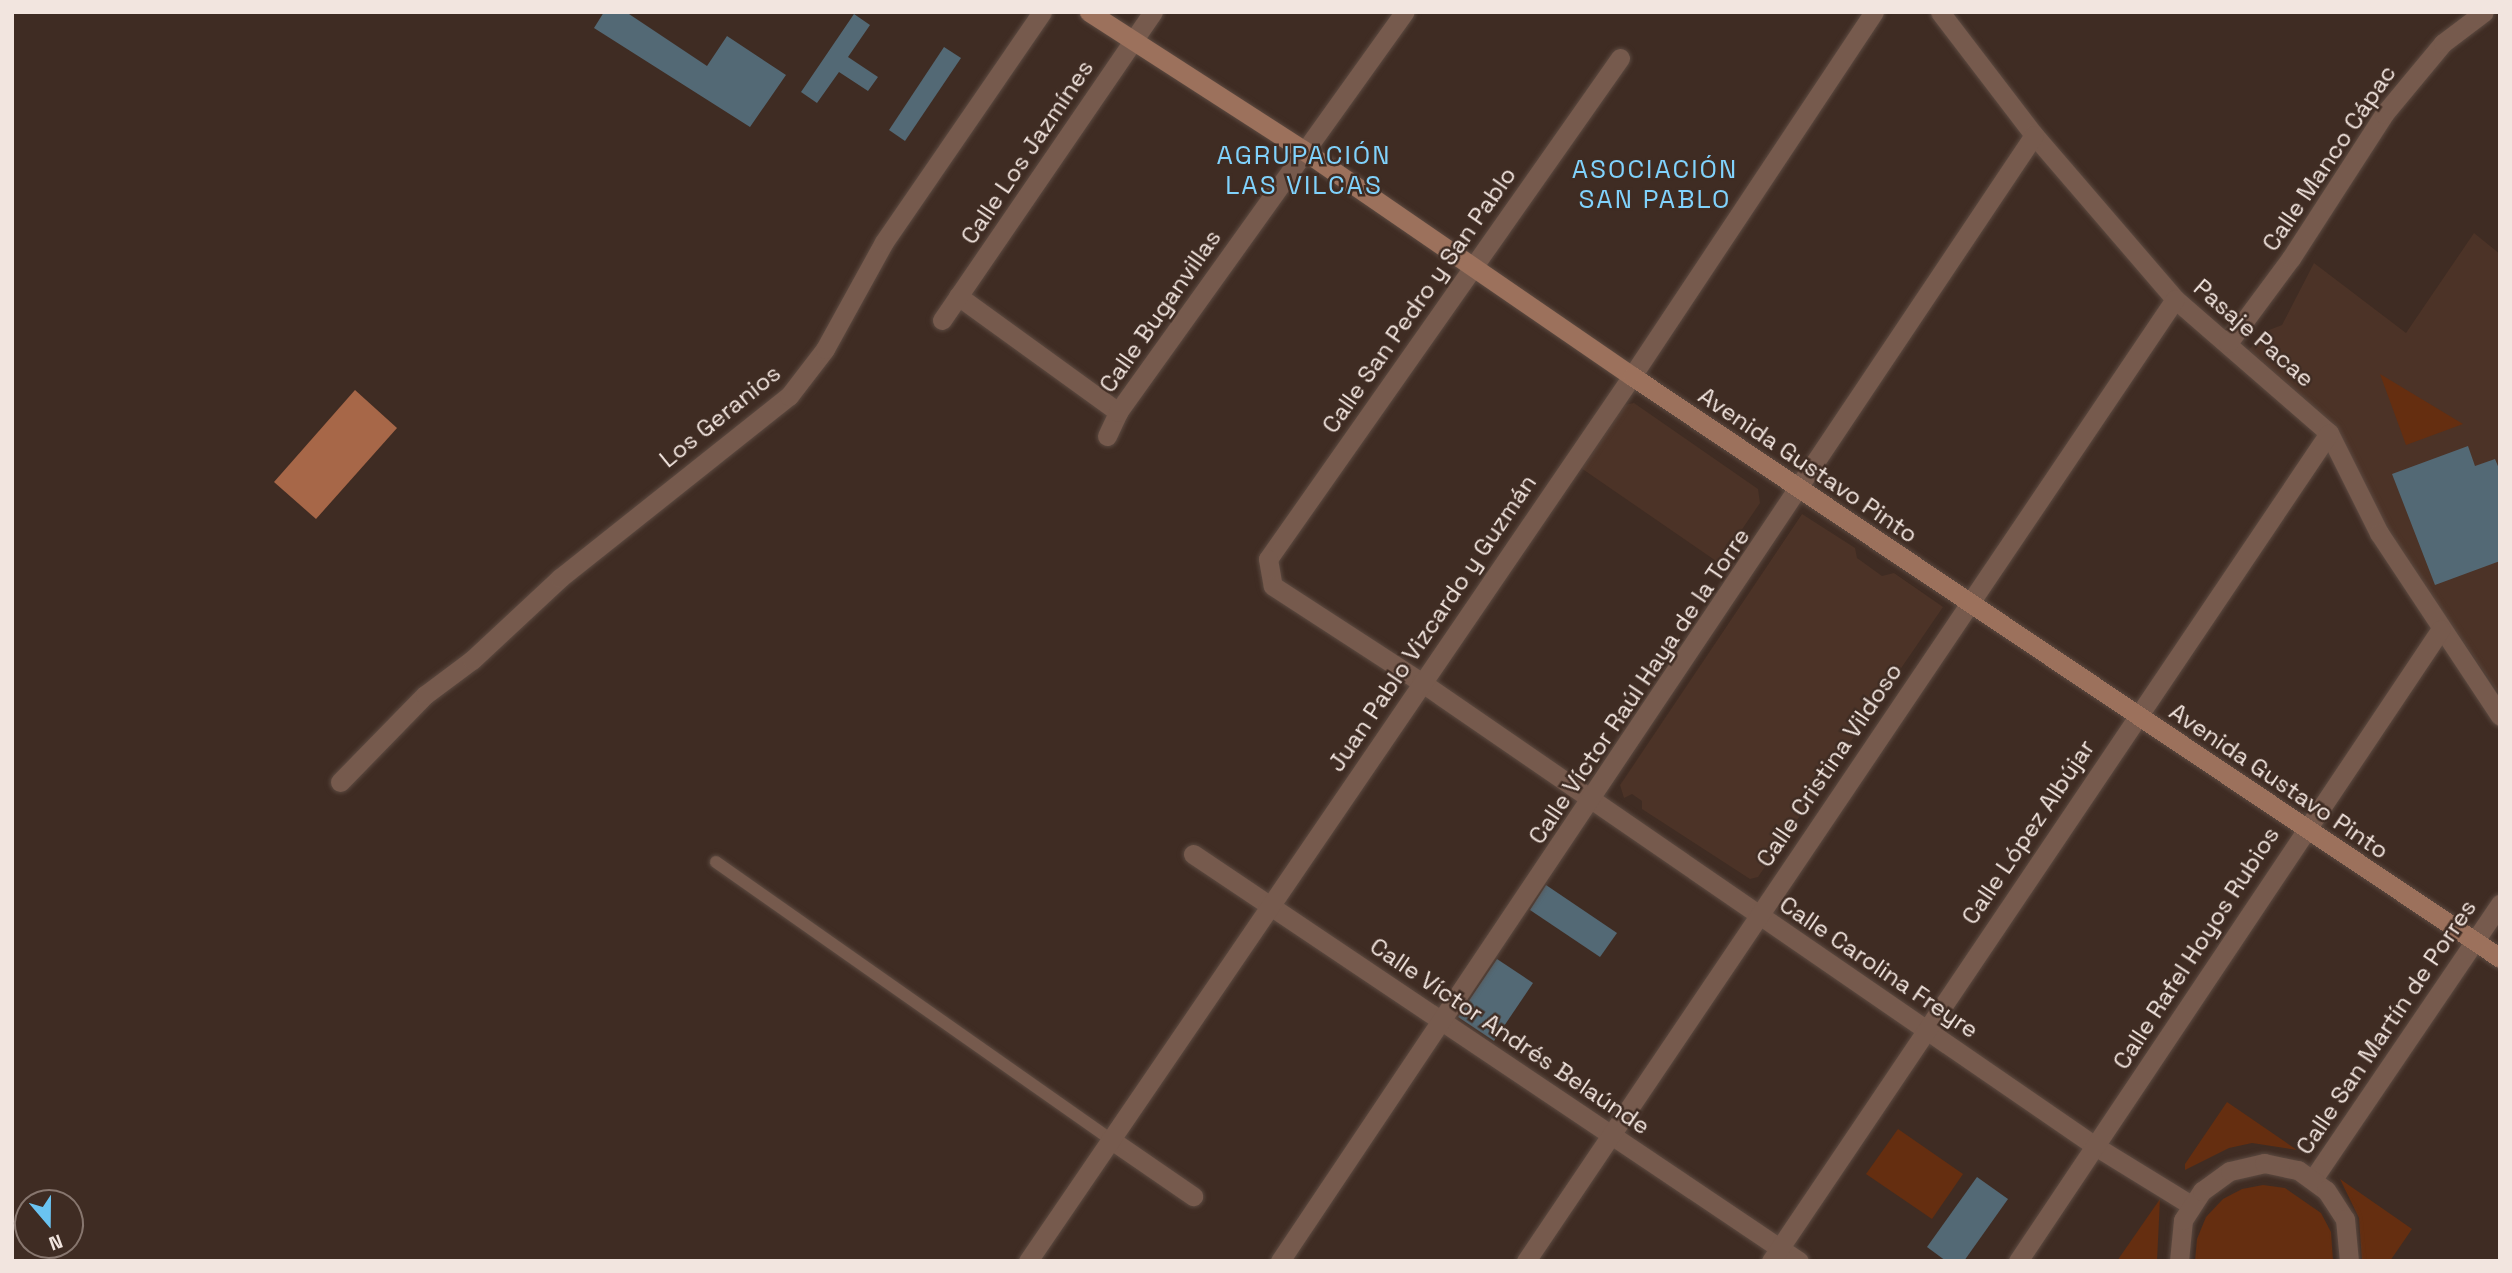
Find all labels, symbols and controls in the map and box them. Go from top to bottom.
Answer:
street label: Calle Los Jazmínes [955,54,1099,250]
street label: Calle Manco Cápac [2256,59,2402,257]
district label: AGRUPACIÓN LAS VILCAS [1218,140,1390,202]
district label: ASOCIACIÓN SAN PABLO [1573,154,1737,216]
street label: Calle San Pedro y San Pablo [1316,161,1522,439]
street label: Calle Buganvillas [1093,224,1227,398]
street label: Pasaje Pacae [2188,273,2320,393]
street label: Los Geranios [654,358,786,474]
street label: Avenida Gustavo Pinto [1693,381,1923,549]
street label: Juan Pablo Vizcardo y Guzmán [1322,469,1542,777]
street label: Calle Víctor Raúl Haya de la Torre [1522,522,1756,850]
street label: Calle Cristina Vildoso [1750,657,1908,873]
street label: Avenida Gustavo Pinto [2164,697,2394,865]
street label: Calle López Albújar [1955,734,2101,930]
street label: Calle Rafel Hoyos Rubios [2107,821,2285,1075]
street label: Calle Carolina Freyre [1774,890,1984,1044]
street label: Calle San Martín de Porres [2290,894,2482,1160]
street label: Calle Víctor Andrés Belaúnde [1364,931,1656,1141]
north arrow [14,1189,84,1259]
text: N [45,1228,66,1256]

